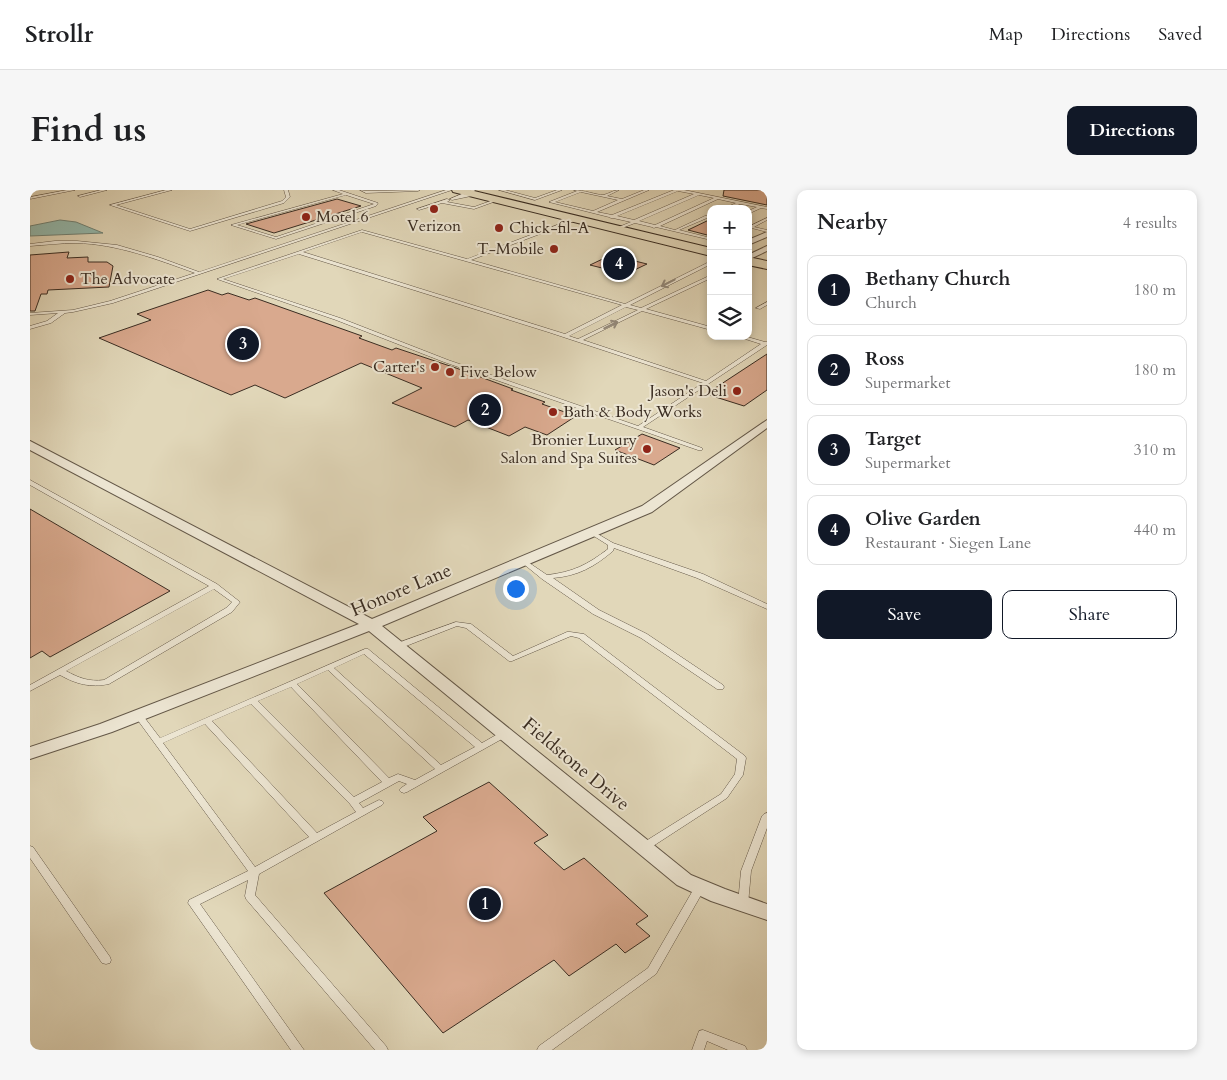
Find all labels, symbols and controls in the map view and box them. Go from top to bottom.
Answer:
text: Strollr [25,18,93,51]
text: Map [989,22,1023,47]
text: Directions [1051,22,1130,47]
text: Saved [1158,22,1202,47]
text: Find us [30,106,146,154]
button: Directions [1067,106,1197,155]
marker: Verizon [428,203,440,215]
map controls [707,205,752,340]
button: + [707,205,752,250]
place label: Motel 6 [316,206,369,228]
text: Nearby [817,208,888,237]
marker: Motel 6 [300,211,312,223]
text: 4 results [1123,212,1177,234]
place label: Verizon [407,215,461,237]
place label: Chick-fil-A [509,217,590,239]
marker: Chick-fil-A [493,222,505,234]
place label: T-Mobile [477,238,544,260]
marker: T-Mobile [548,243,560,255]
pin: 4 [603,245,635,283]
button: − [707,250,752,295]
text: Bethany Church [865,266,1010,292]
place label: The Advocate [80,268,175,290]
marker: The Advocate [64,273,76,285]
one-way arrow [661,278,676,288]
text: 1 [830,279,838,301]
text: 180 m [1134,279,1176,301]
text: Church [865,292,917,314]
button: layers [707,295,752,340]
one-way arrow [603,320,618,329]
pin: 3 [227,325,259,363]
text: Ross [865,346,904,372]
place label: Carter's [373,356,425,378]
text: 2 [830,359,838,381]
text: 180 m [1134,359,1176,381]
marker: Carter's [429,361,441,373]
place label: Five Below [460,361,537,383]
marker: Five Below [444,366,456,378]
text: Supermarket [865,372,951,394]
place label: Jason's Deli [647,380,727,402]
marker: Jason's Deli [731,385,743,397]
pin: 2 [469,391,501,429]
place label: Bath & Body Works [563,401,702,423]
marker: Bath & Body Works [547,406,559,418]
text: Target [865,426,921,452]
place label: Bronier Luxury Salon and Spa Suites [500,429,638,469]
text: 3 [830,439,838,461]
text: 310 m [1134,439,1176,461]
marker: Bronier Luxury Salon and Spa Suites [641,443,653,455]
text: Supermarket [865,452,951,474]
text: Olive Garden [865,506,981,532]
text: 4 [830,519,838,541]
text: 440 m [1134,519,1176,541]
text: Restaurant · Siegen Lane [865,532,1031,554]
street label: Honore Lane [347,557,455,623]
your location [503,576,529,602]
button: Save [817,590,992,639]
button: Share [1002,590,1177,639]
street label: Fieldstone Drive [517,711,635,817]
pin: 1 [469,885,501,923]

